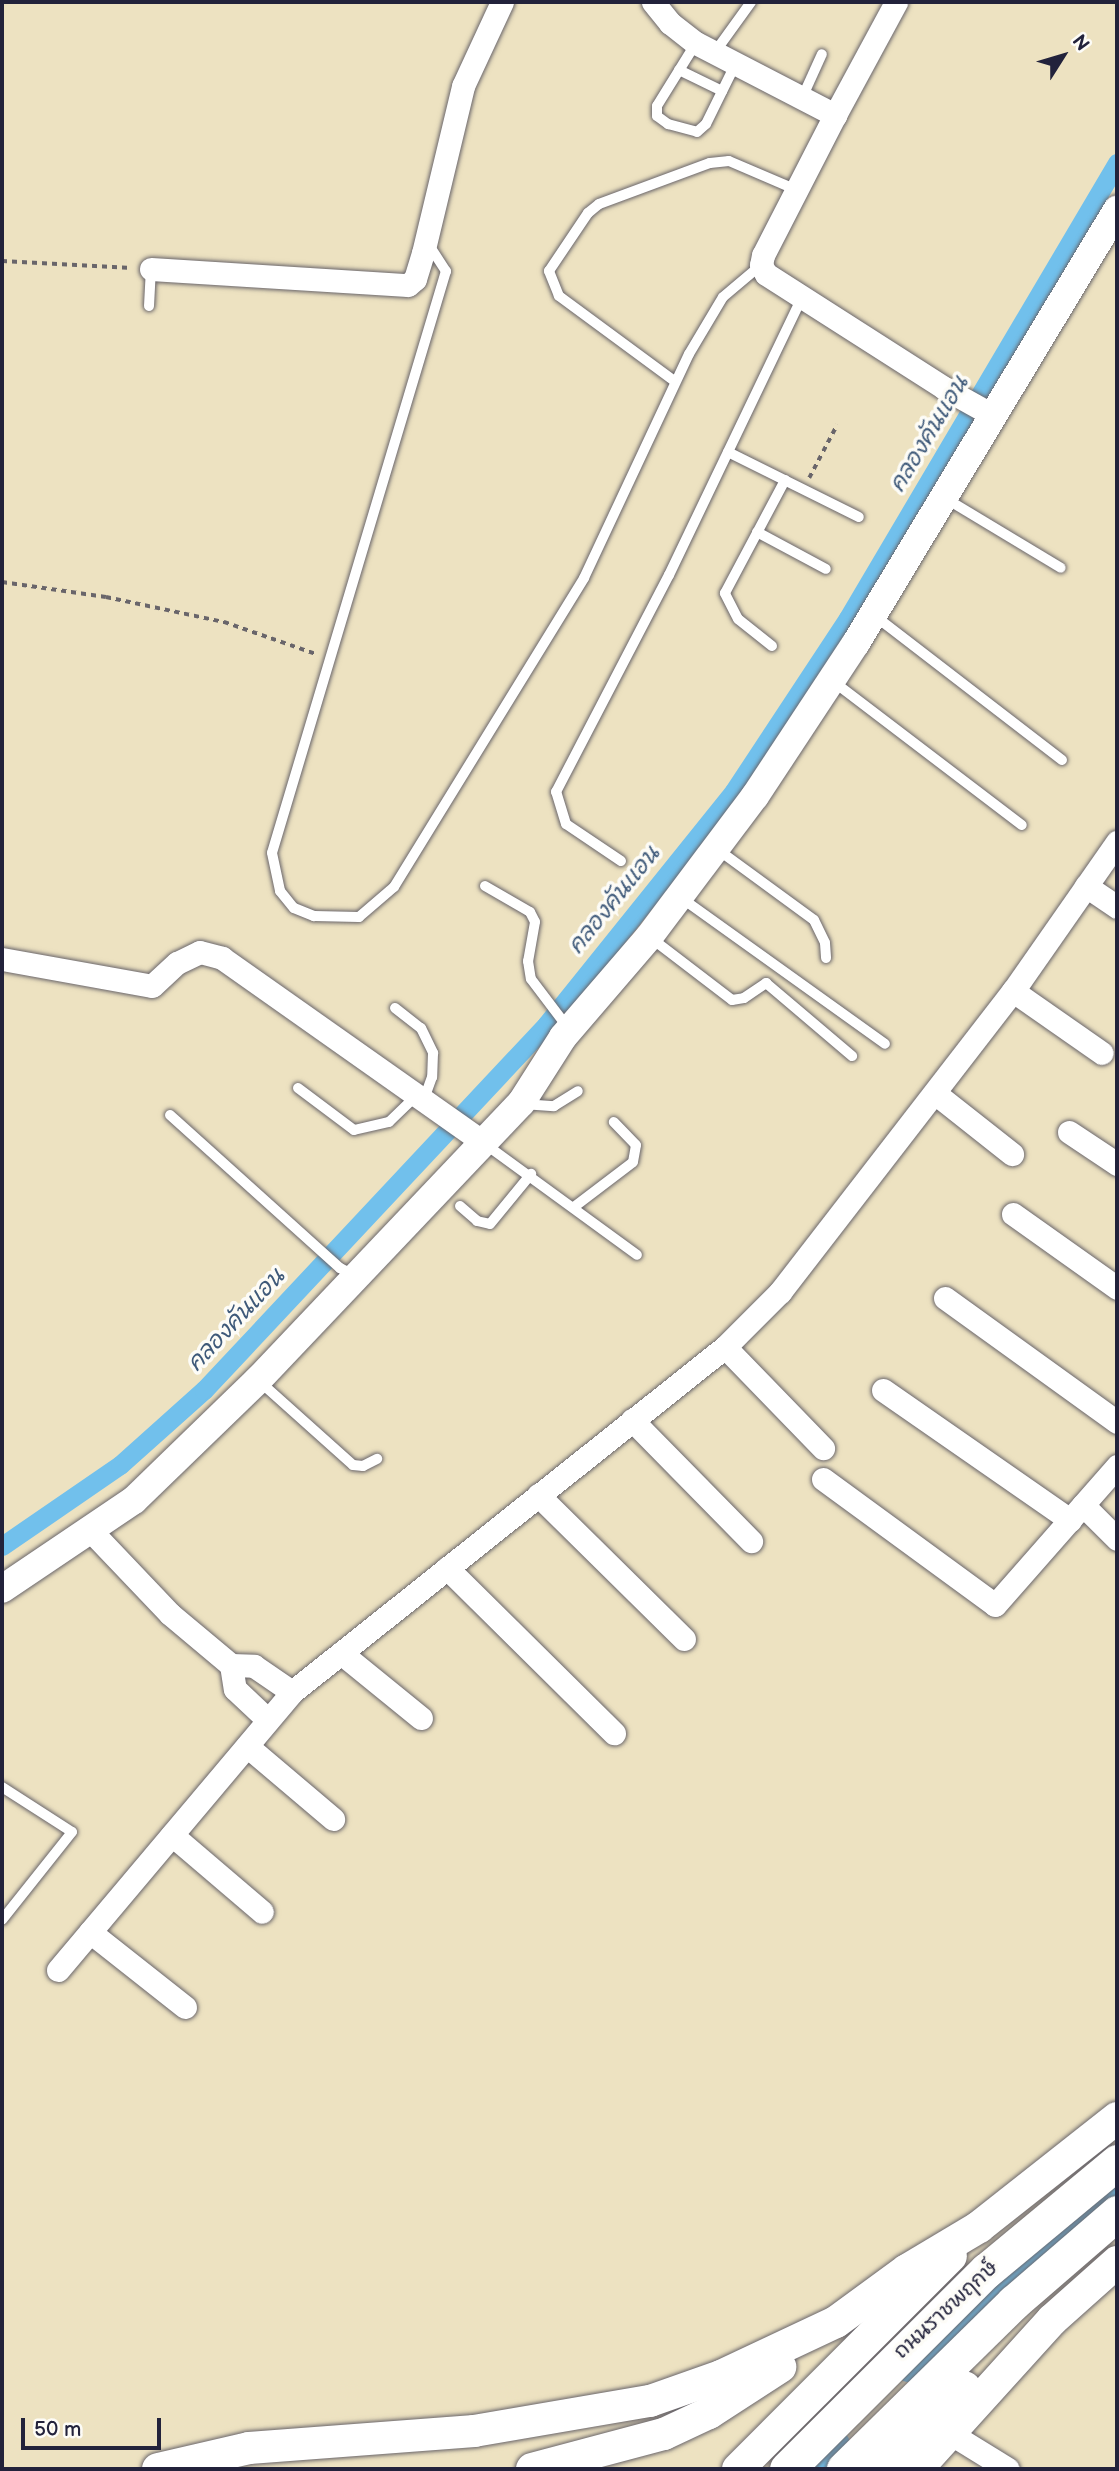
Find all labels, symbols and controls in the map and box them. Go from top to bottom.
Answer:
north arrow [1028,21,1098,91]
text: N [1067,30,1094,56]
water label: คลองคันแอน [884,371,974,497]
water label: คลองคันแอน [562,841,666,959]
water label: คลองคันแอน [181,1263,291,1377]
street label: ถนนราชพฤกษ์ [889,2255,1003,2365]
scale bar [24,2404,164,2448]
text: 50 m [34,2417,81,2442]

